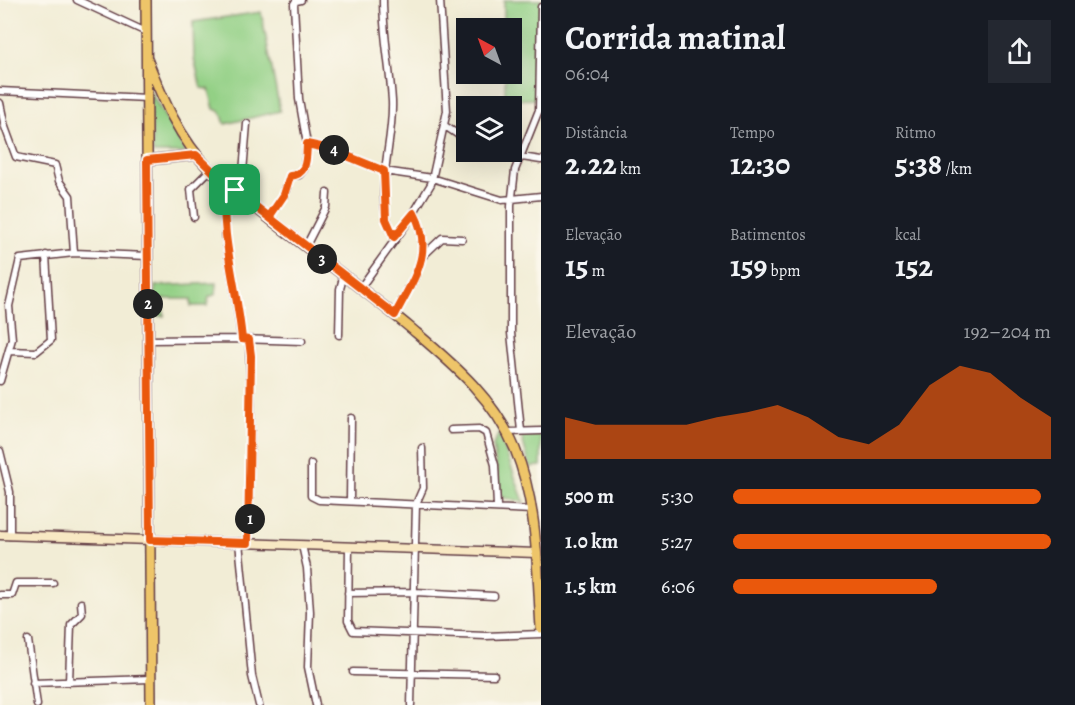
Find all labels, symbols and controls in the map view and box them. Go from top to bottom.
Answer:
text: Corrida matinal [565,15,785,60]
north arrow [456,18,522,84]
map controls [456,18,522,162]
button: share [988,20,1051,83]
text: 06:04 [565,60,609,87]
button: layers [456,96,522,162]
text: Distância [565,122,627,144]
text: Tempo [730,122,775,144]
text: Ritmo [895,122,936,144]
pin: 4 [319,135,349,165]
text: 4 [330,139,338,161]
text: 2.22 [565,144,617,184]
text: 12:30 [730,144,790,184]
text: 5:38 [895,144,942,184]
text: km [617,158,641,180]
text: /km [942,158,972,180]
pin [209,164,260,215]
icon: arrive [218,173,251,206]
text: Elevação [565,224,622,246]
text: Batimentos [730,224,806,246]
text: kcal [895,224,921,246]
pin: 3 [307,244,337,274]
text: 15 [565,246,589,286]
text: 159 [730,246,767,286]
text: 152 [895,246,933,286]
text: 3 [319,248,325,270]
text: m [589,260,605,282]
text: bpm [767,260,801,282]
pin: 2 [133,289,163,319]
text: 2 [144,293,152,315]
text: Elevação [565,318,636,345]
text: 192–204 m [964,318,1051,345]
text: 500 m [565,483,614,510]
text: 5:30 [661,483,693,510]
pin: 1 [235,504,265,534]
text: 1 [247,508,253,530]
text: 1.0 km [565,528,618,555]
text: 5:27 [661,528,692,555]
text: 1.5 km [565,573,617,600]
text: 6:06 [661,573,695,600]

